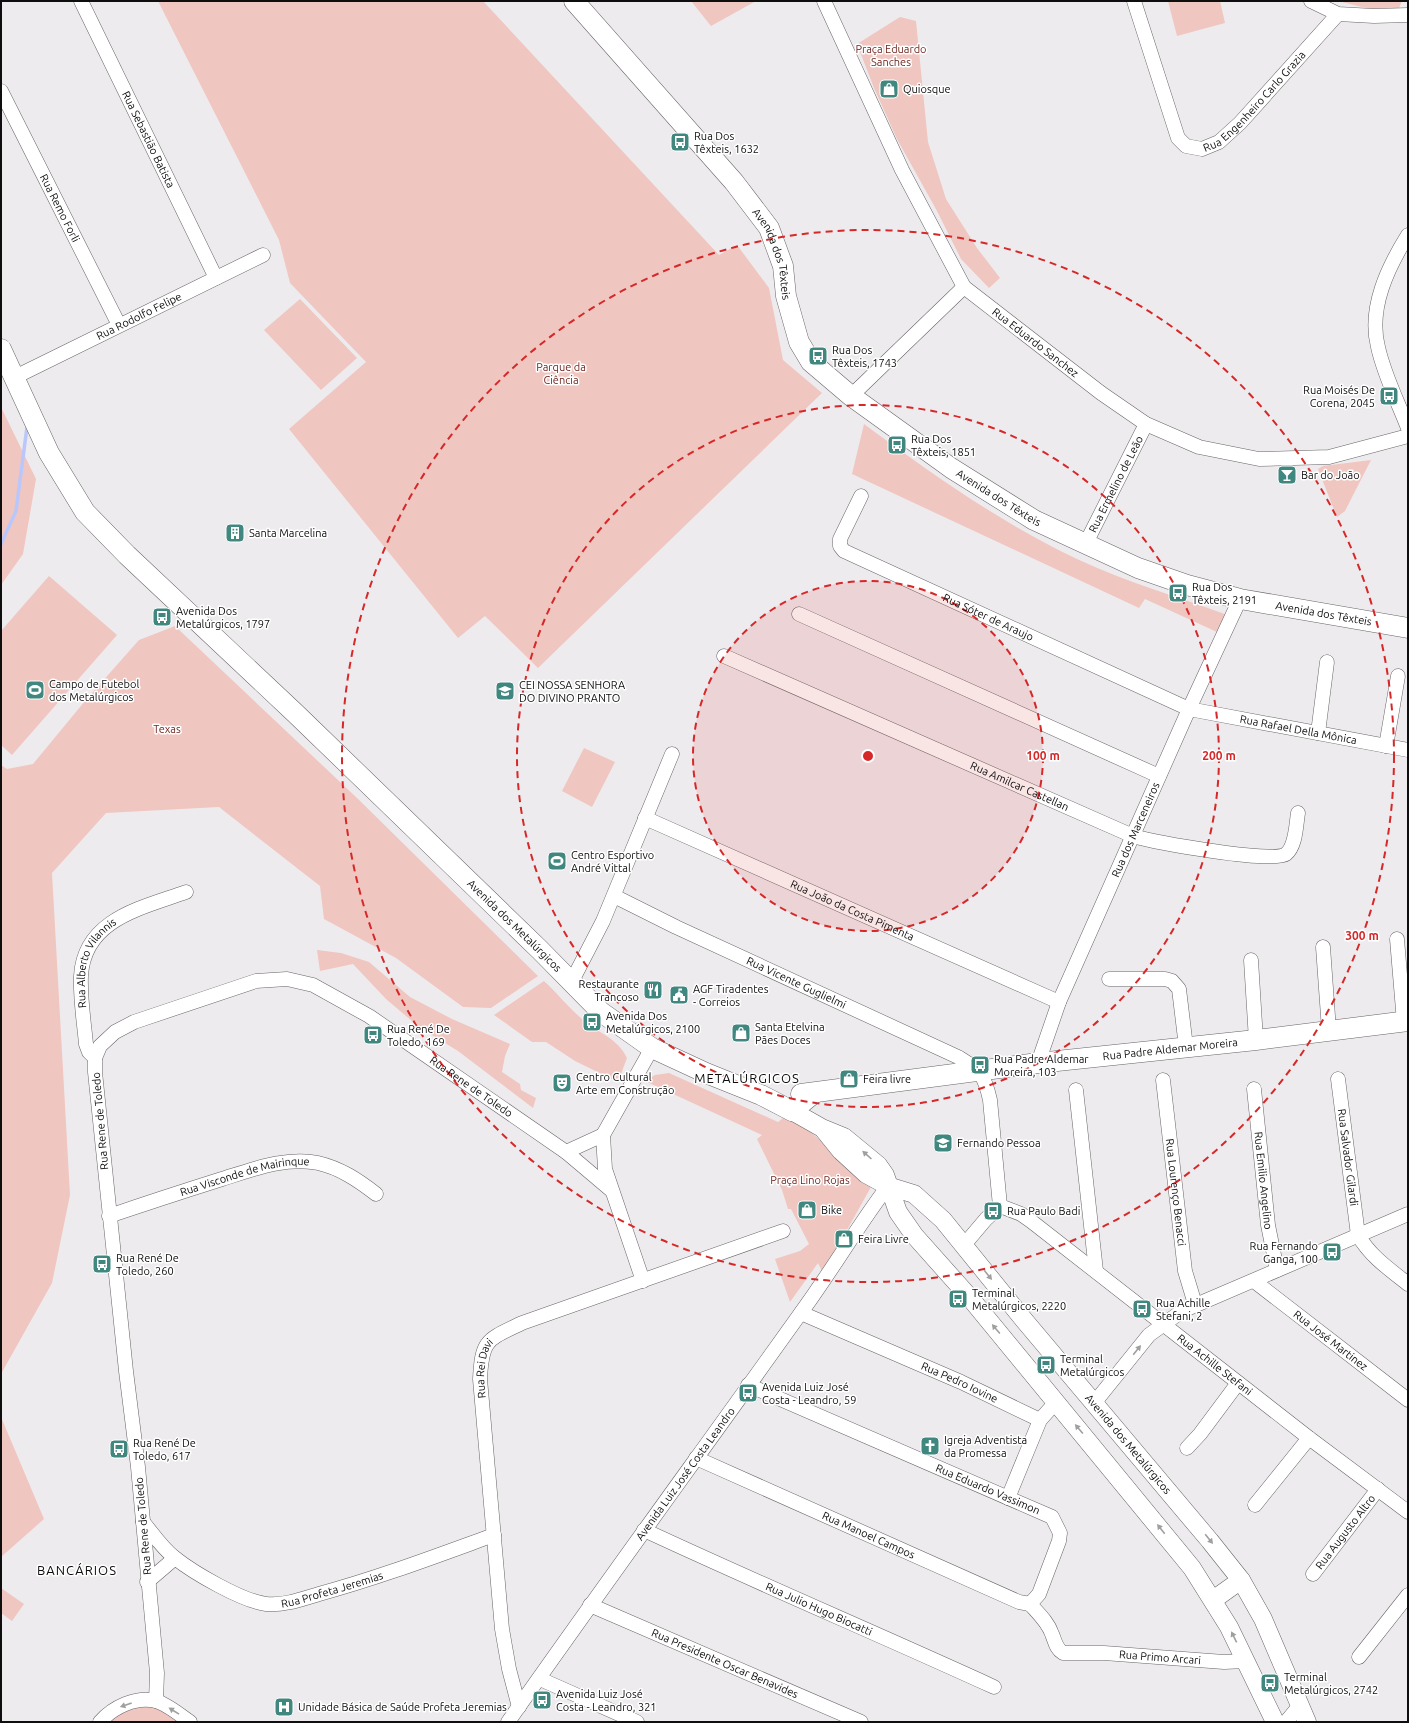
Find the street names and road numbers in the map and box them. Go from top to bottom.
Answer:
street label: Rua Engenheiro Carlo Grazia [1201,49,1308,154]
street label: Rua Sebastião Batista [120,89,177,190]
street label: Rua Remo Forli [38,172,82,244]
street label: Avenida dos Têxteis [750,206,793,301]
street label: Rua Rodolfo Felipe [94,290,183,342]
street label: Rua Eduardo Sanchez [990,305,1081,379]
street label: Rua Ermelino de Leão [1086,434,1145,534]
street label: Avenida dos Têxteis [954,467,1043,528]
street label: Rua Sóter de Araujo [941,591,1035,643]
street label: Avenida dos Têxteis [1275,599,1373,628]
street label: Rua Rafael Della Mônica [1239,713,1358,746]
street label: Rua Amilcar Castellan [969,759,1071,813]
street label: Rua dos Marceneiros [1109,780,1162,879]
street label: Avenida dos Metalúrgicos [465,877,564,974]
street label: Rua João da Costa Pimenta [789,878,916,943]
street label: Rua Alberto Vilannis [75,916,118,1009]
street label: Rua Vicente Guglielmi [745,954,848,1011]
street label: Rua Padre Aldemar Moreira [1102,1036,1238,1062]
street label: Rua Rene de Toledo [428,1054,515,1119]
street label: Rua Rene de Toledo [90,1072,110,1170]
street label: Rua Salvador Gilardi [1336,1108,1360,1207]
street label: Rua Emilio Angelino [1252,1131,1275,1231]
street label: Rua Lourenço Benacci [1164,1138,1188,1247]
street label: Rua Visconde de Mairinque [178,1155,310,1198]
street label: Rua José Martinez [1291,1308,1370,1373]
street label: Rua Achille Stefani [1175,1332,1255,1398]
street label: Rua Rei Davi [474,1336,495,1399]
street label: Rua Pedro Iovine [919,1360,1000,1405]
street label: Avenida dos Metalúrgicos [1083,1392,1174,1496]
street label: Avenida Luiz José Costa Leandro [633,1405,737,1542]
street label: Rua Eduardo Vassimon [934,1462,1042,1516]
street label: Rua Rene de Toledo [133,1477,153,1575]
street label: Rua Augusto Altro [1313,1492,1377,1571]
street label: Rua Manoel Campos [820,1509,917,1561]
street label: Rua Profeta Jeremias [280,1569,385,1610]
street label: Rua Julio Hugo Biocatti [764,1580,874,1638]
street label: Rua Presidente Oscar Benavides [650,1626,800,1700]
street label: Rua Primo Arcari [1119,1648,1201,1666]

